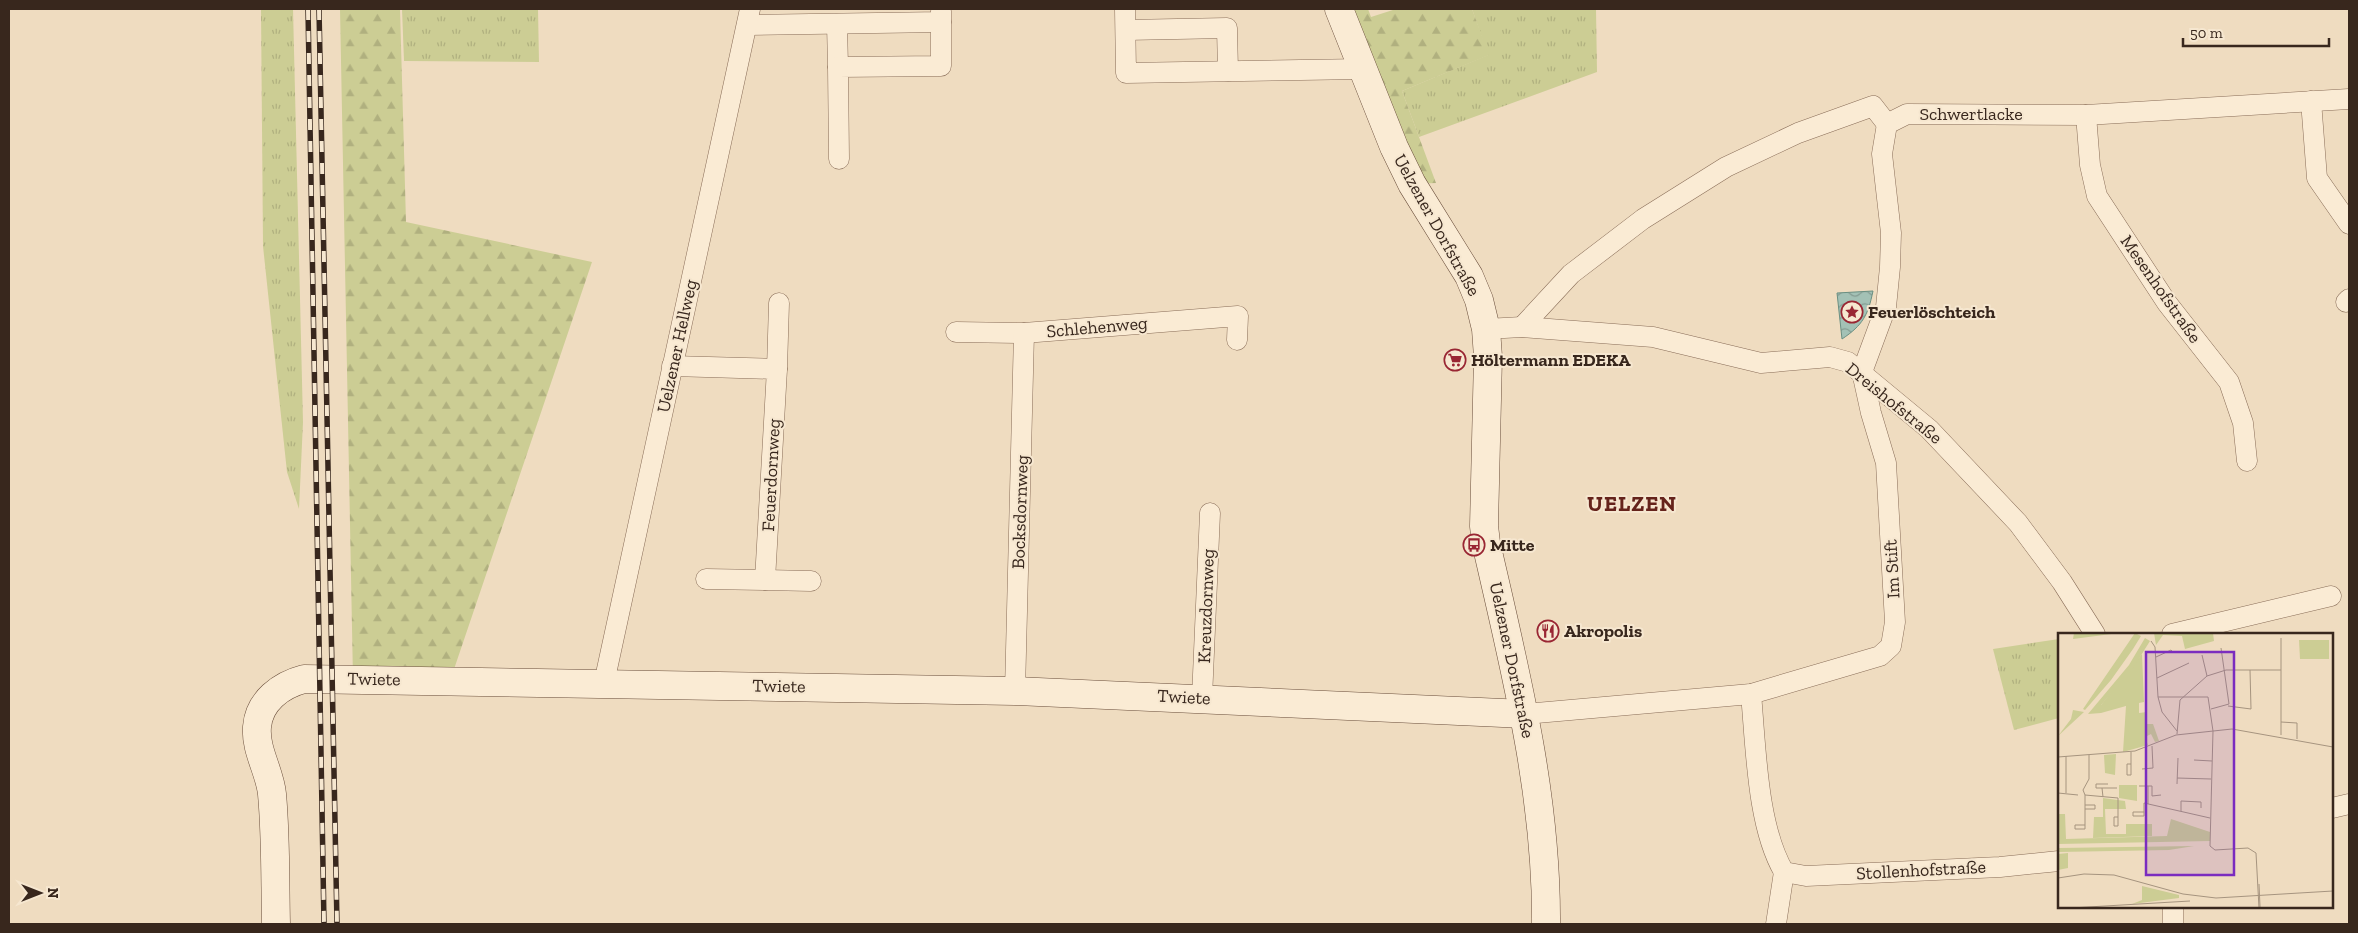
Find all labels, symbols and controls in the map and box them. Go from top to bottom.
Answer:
scale bar [2183,15,2329,47]
text: 50 m [2190,24,2223,42]
street label: Schwertlacke [1919,103,2023,125]
street label: Uelzener Dorfstraße [1389,150,1485,300]
street label: Mesenhofstraße [2116,231,2206,347]
street label: Uelzener Hellweg [652,277,702,415]
place icon: Feuerlöschteich [1840,300,1864,324]
place label: Feuerlöschteich [1868,301,1996,323]
street label: Schlehenweg [1045,312,1149,342]
supermarket icon: Höltermann EDEKA [1443,348,1467,372]
place label: Höltermann EDEKA [1471,349,1631,371]
street label: Dreishofstraße [1841,357,1947,449]
street label: Feuerdornweg [757,418,785,532]
street label: Bocksdornweg [1007,454,1033,569]
district label: UELZEN [1587,490,1677,517]
bus stop icon: Mitte [1462,533,1486,557]
place label: Mitte [1490,534,1535,556]
street label: Im Stift [1879,539,1905,599]
street label: Kreuzdornweg [1193,548,1219,664]
street label: Uelzener Dorfstraße [1485,580,1539,740]
restaurant icon: Akropolis [1536,619,1560,643]
place label: Akropolis [1564,620,1642,642]
inset map [2058,633,2333,908]
street label: Twiete [347,668,401,690]
street label: Twiete [752,675,806,697]
street label: Twiete [1157,685,1211,709]
street label: Stollenhofstraße [1856,856,1986,884]
north arrow [15,868,65,918]
text: N [44,888,61,899]

